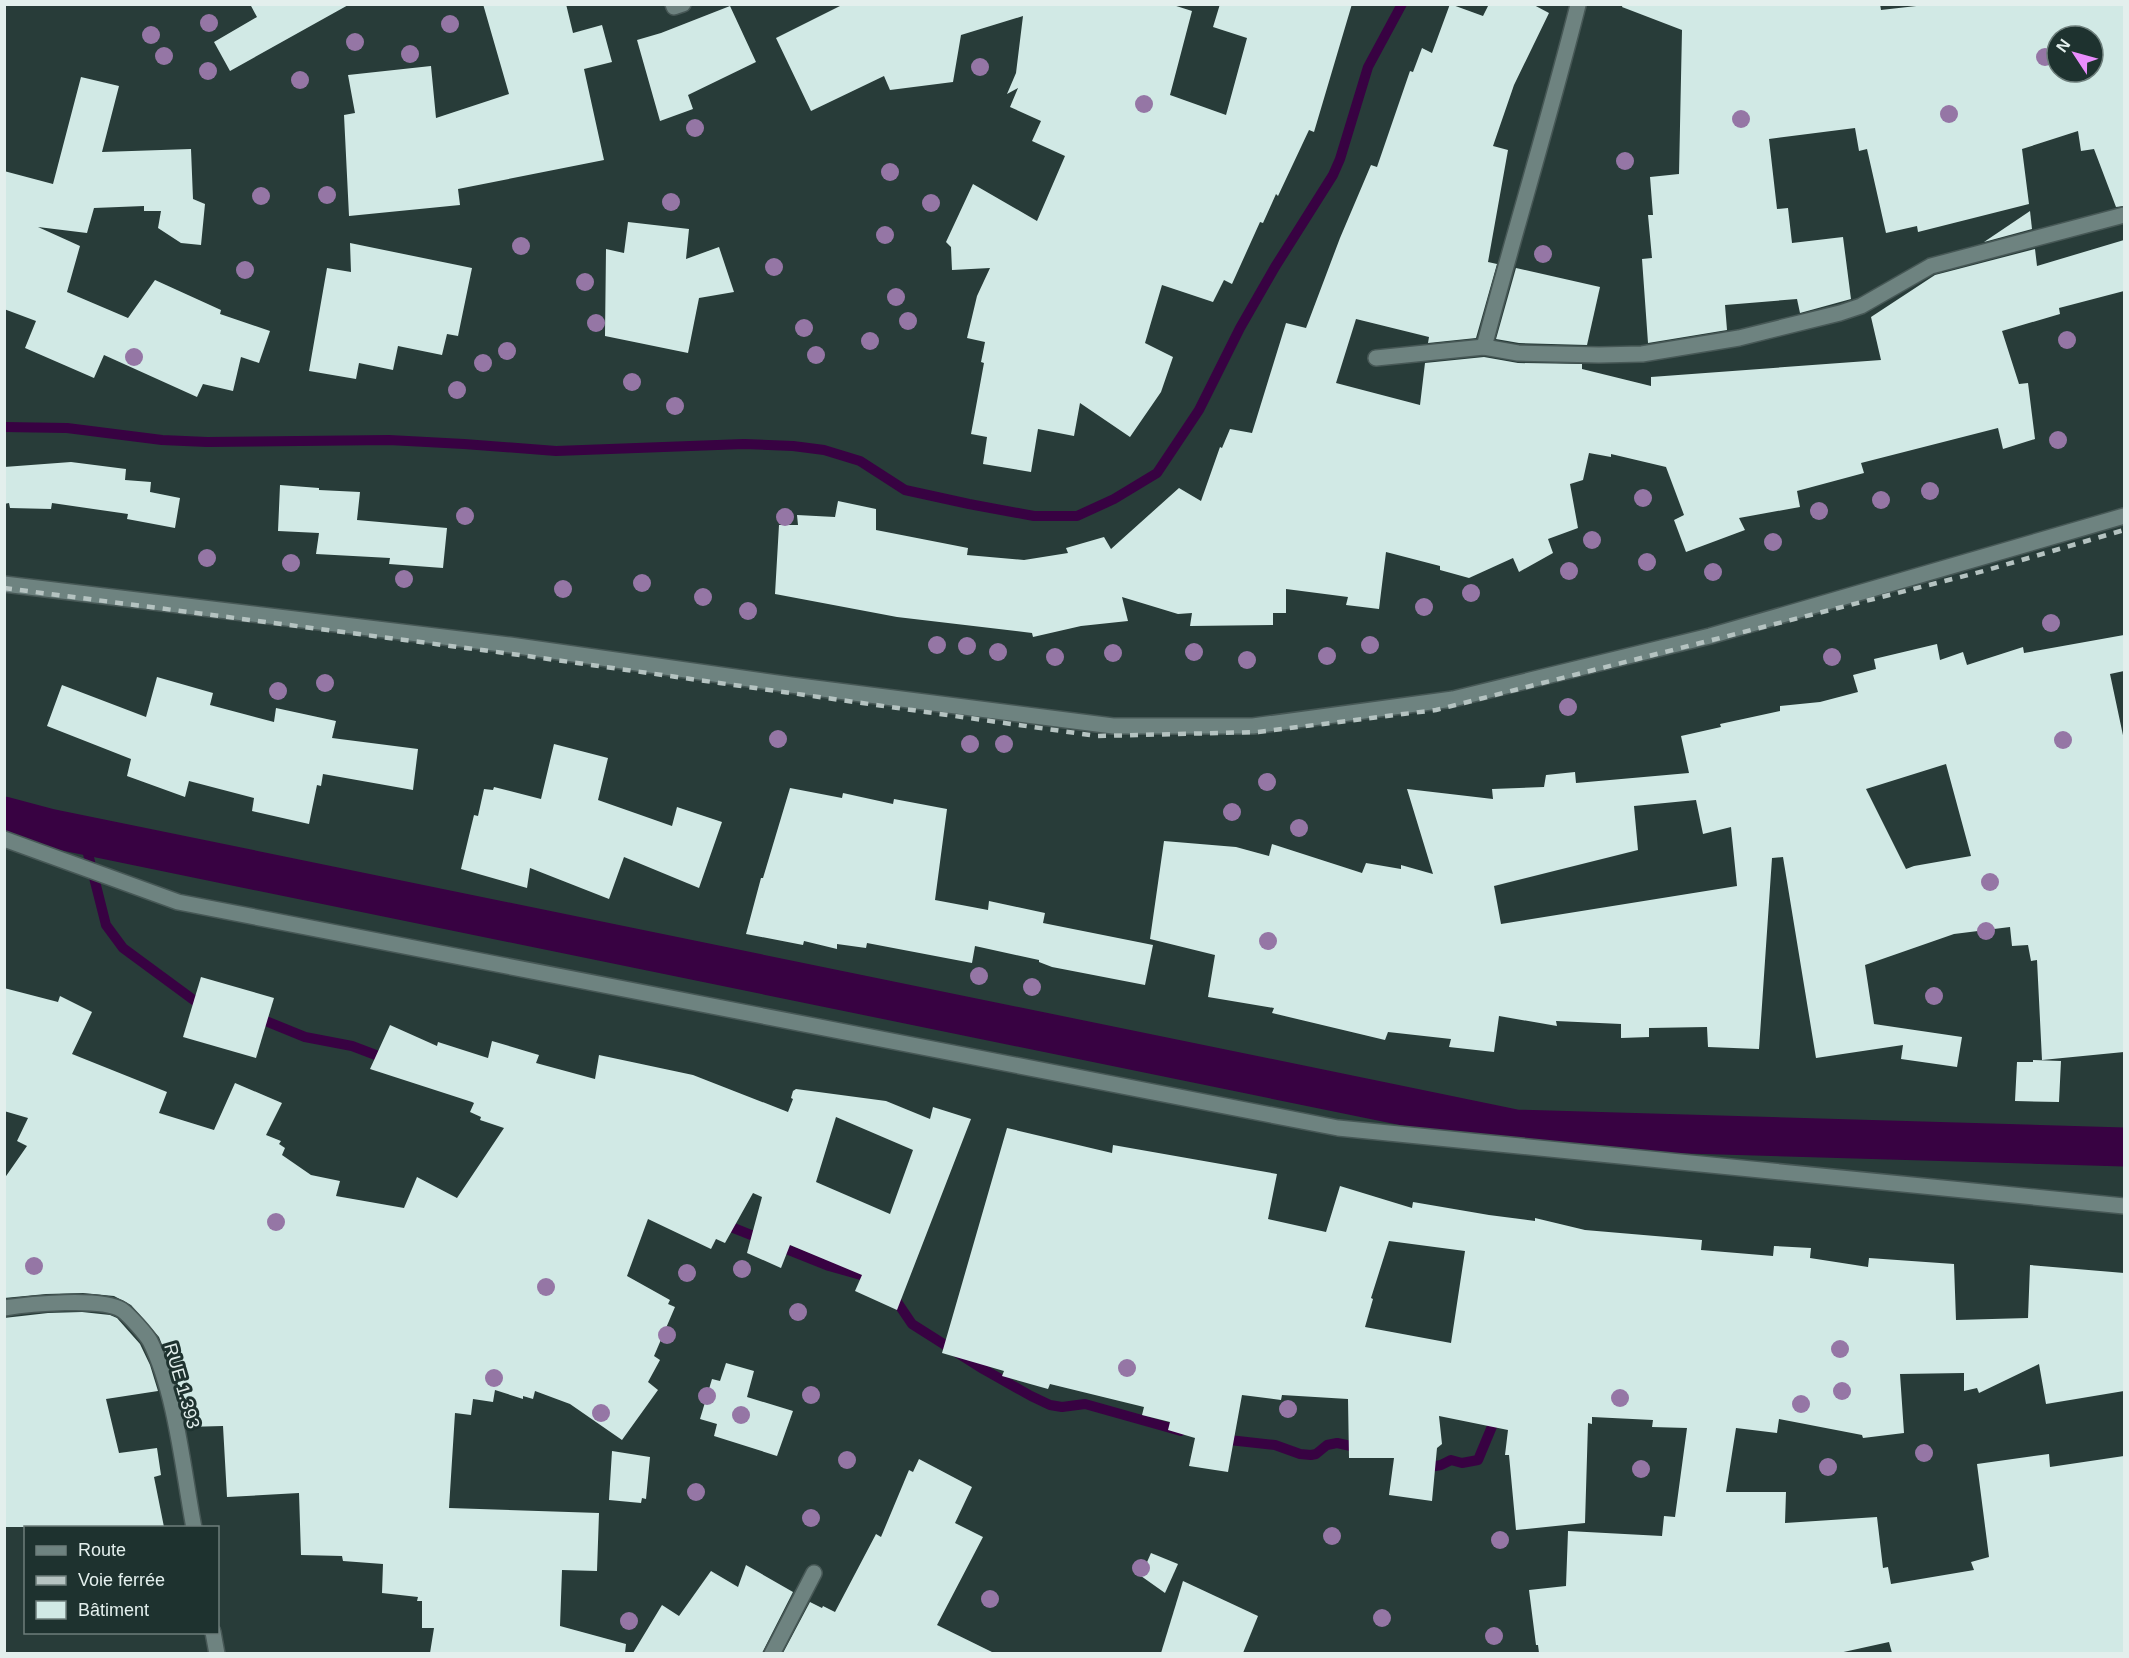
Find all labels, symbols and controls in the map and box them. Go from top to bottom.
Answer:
north arrow [2045,24,2105,84]
text: N [2053,36,2074,55]
street label: RUE 1.393 [160,1341,204,1431]
legend [24,1526,219,1634]
text: Route [78,1540,126,1560]
text: Voie ferrée [78,1570,165,1590]
text: Bâtiment [78,1600,149,1620]

